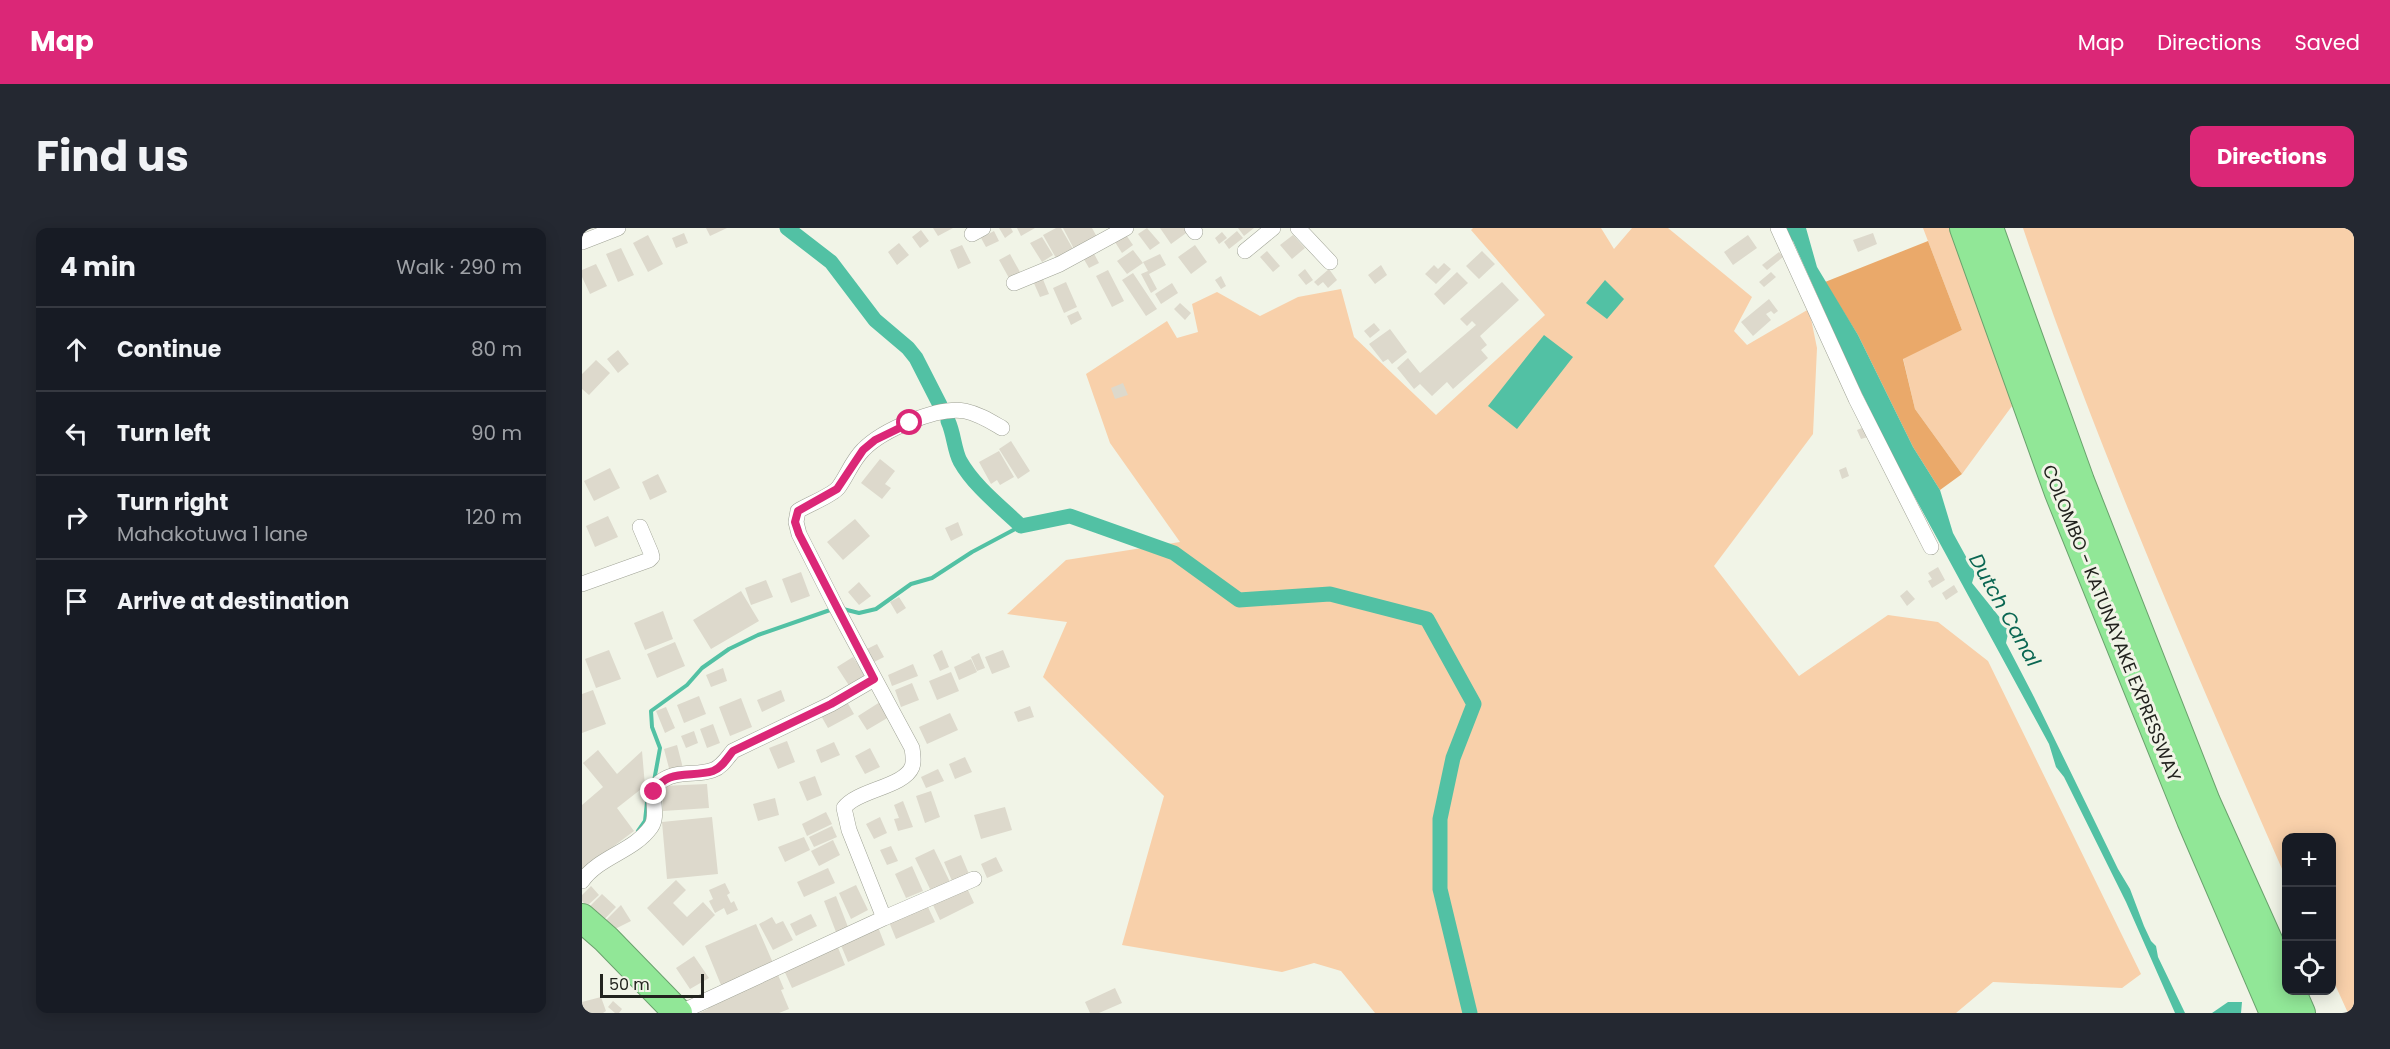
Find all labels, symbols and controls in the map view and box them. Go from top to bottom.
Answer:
text: Map [30,22,94,61]
text: Map [2078,28,2124,57]
text: Directions [2157,28,2261,57]
text: Saved [2294,28,2360,57]
button: Directions [2190,126,2354,187]
text: Find us [36,127,189,186]
text: 4 min [60,249,136,285]
text: Walk · 290 m [396,253,522,281]
icon: ahead [60,333,93,366]
text: Continue [117,334,221,365]
text: 80 m [471,335,522,363]
route start [896,409,922,435]
icon: left [60,417,93,450]
text: Turn left [117,418,211,449]
text: 90 m [471,419,522,447]
street label: COLOMBO - KATUNAYAKE EXPRESSWAY [2037,461,2187,786]
text: Turn right [117,487,228,518]
icon: right [60,501,93,534]
text: 120 m [466,503,522,531]
text: Mahakotuwa 1 lane [117,520,308,548]
water label: Dutch Canal [1962,548,2048,672]
icon: arrive [60,585,93,618]
text: Arrive at destination [117,586,349,617]
route end [640,778,666,804]
map controls [2282,833,2336,995]
button: + [2282,833,2336,887]
button: − [2282,887,2336,941]
button: locate [2282,941,2336,995]
scale bar [600,971,704,998]
text: 50 m [609,973,650,996]

